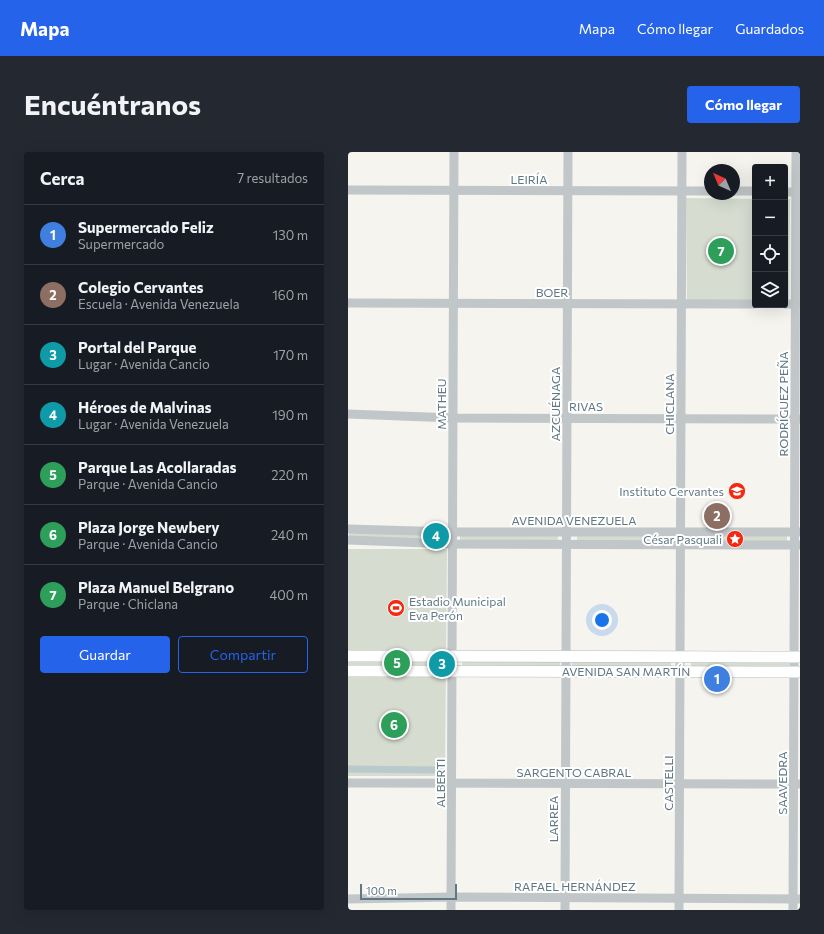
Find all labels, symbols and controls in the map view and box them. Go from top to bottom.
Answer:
text: Mapa [20,17,69,40]
text: Mapa [579,20,615,37]
text: Cómo llegar [637,20,713,37]
text: Guardados [735,20,804,37]
button: Cómo llegar [687,86,800,123]
text: Encuéntranos [24,87,201,121]
north arrow [704,164,740,200]
map controls [752,164,788,308]
button: + [752,164,788,200]
text: Cerca [40,168,85,189]
text: 7 resultados [237,170,308,186]
street label: LEIRÍA [510,172,548,186]
button: − [752,200,788,236]
text: Supermercado Feliz [78,218,214,236]
text: 1 [50,227,56,243]
text: 130 m [273,227,308,243]
text: Supermercado [78,236,164,252]
pin: 7 [708,236,734,266]
button: locate [752,236,788,272]
button: layers [752,272,788,308]
text: Colegio Cervantes [78,278,204,296]
street label: BOER [536,285,568,299]
text: 2 [49,287,57,303]
text: 160 m [272,287,308,303]
text: Escuela · Avenida Venezuela [78,296,240,312]
text: Portal del Parque [78,338,196,356]
text: 3 [49,347,57,363]
text: 170 m [273,347,308,363]
street label: RODRÍGUEZ PEÑA [776,352,790,456]
text: Lugar · Avenida Cancio [78,356,210,372]
street label: AZCUÉNAGA [548,367,562,441]
street label: CHICLANA [662,373,676,435]
street label: MATHEU [434,378,448,430]
text: Héroes de Malvinas [78,398,212,416]
street label: RIVAS [569,399,603,413]
text: 4 [49,407,57,423]
text: 190 m [272,407,308,423]
text: Lugar · Avenida Venezuela [78,416,229,432]
text: Parque Las Acollaradas [78,458,237,476]
text: 5 [49,467,57,483]
text: 220 m [271,467,308,483]
text: Parque · Avenida Cancio [78,476,218,492]
school or university icon: Instituto Cervantes [727,481,747,501]
place label: Instituto Cervantes [619,484,724,498]
pin: 2 [704,501,730,531]
street label: AVENIDA VENEZUELA [512,513,636,527]
text: Plaza Jorge Newbery [78,518,220,536]
pin: 4 [423,521,449,551]
text: 6 [49,527,57,543]
text: 240 m [271,527,308,543]
place icon: César Pasquali [725,529,745,549]
place label: César Pasquali [643,532,722,546]
text: Parque · Avenida Cancio [78,536,218,552]
text: Plaza Manuel Belgrano [78,578,234,596]
text: 7 [49,587,57,603]
text: 400 m [269,587,308,603]
place label: Estadio Municipal Eva Perón [409,594,506,622]
text: Parque · Chiclana [78,596,178,612]
sports icon: Estadio Municipal Eva Perón [386,598,406,618]
your location [592,610,612,630]
button: Guardar [40,636,170,673]
button: Compartir [178,636,308,673]
pin: 5 [384,648,410,678]
pin: 3 [429,649,455,679]
street label: AVENIDA SAN MARTÍN [562,664,690,678]
pin: 1 [704,664,730,694]
pin: 6 [381,710,407,740]
street label: SAAVEDRA [775,751,789,815]
street label: CASTELLI [661,755,675,811]
street label: ALBERTI [433,759,447,807]
street label: SARGENTO CABRAL [517,765,632,779]
street label: LARREA [546,796,560,842]
street label: RAFAEL HERNÁNDEZ [514,879,636,893]
scale bar [360,882,457,901]
text: 100 m [366,884,397,897]

